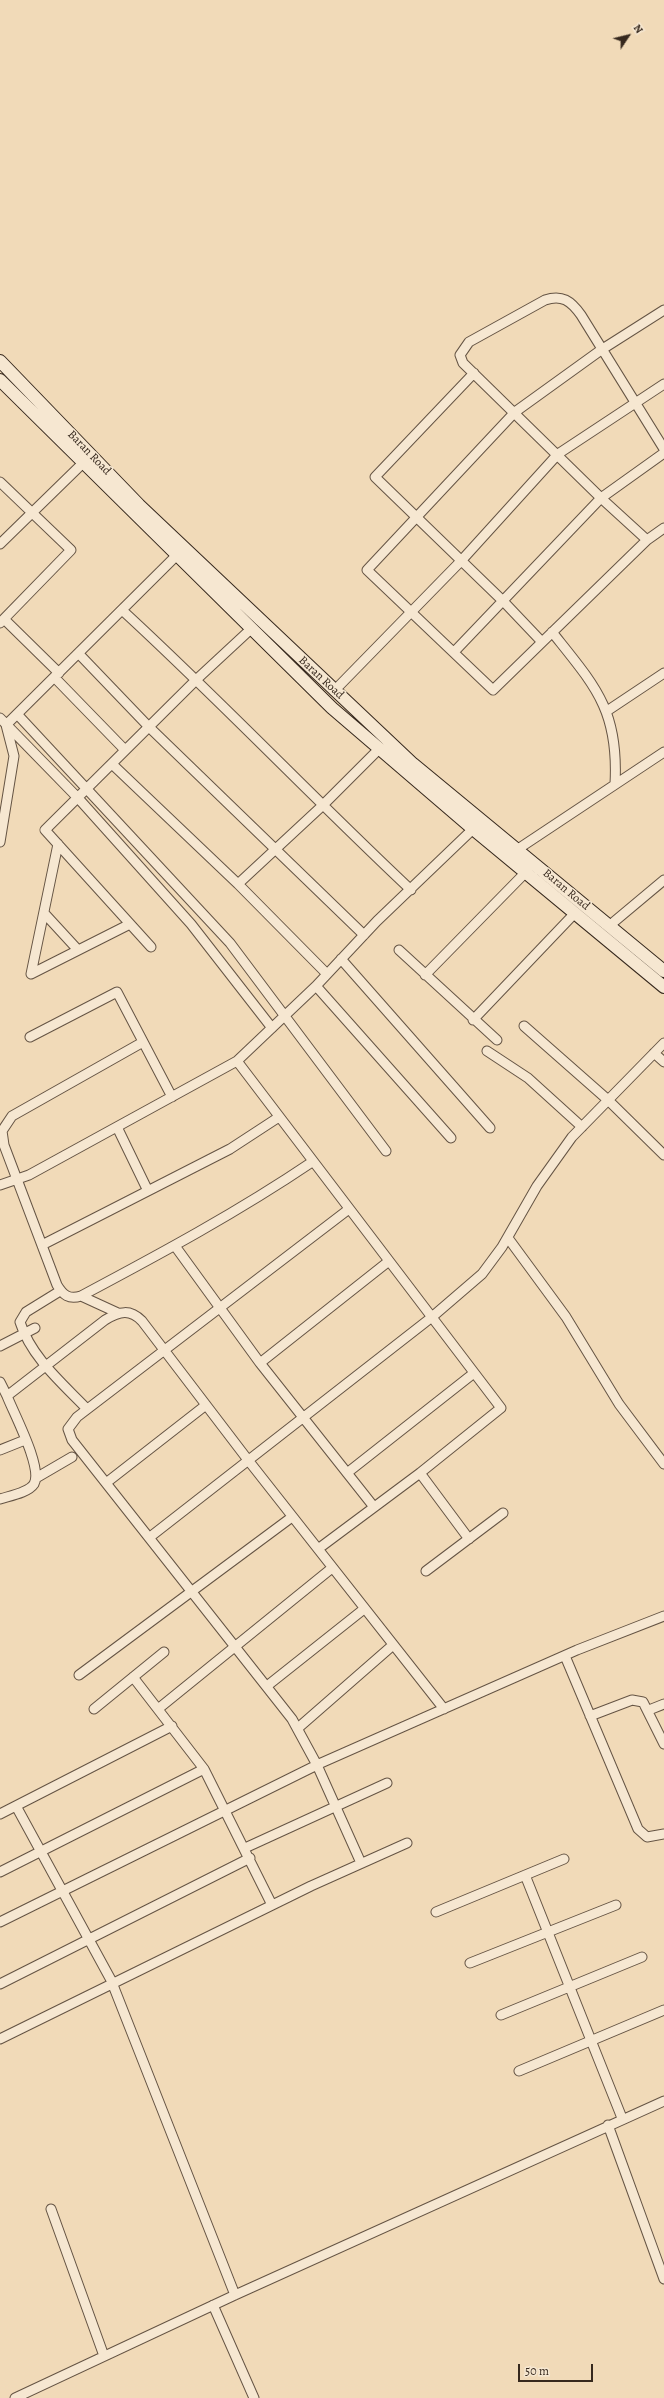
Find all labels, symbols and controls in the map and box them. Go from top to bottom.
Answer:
north arrow [608,16,648,56]
text: N [630,21,647,36]
street label: Baran Road [64,428,114,478]
street label: Baran Road [295,653,347,703]
street label: Baran Road [540,866,592,914]
scale bar [520,2356,595,2382]
text: 50 m [525,2363,549,2379]

